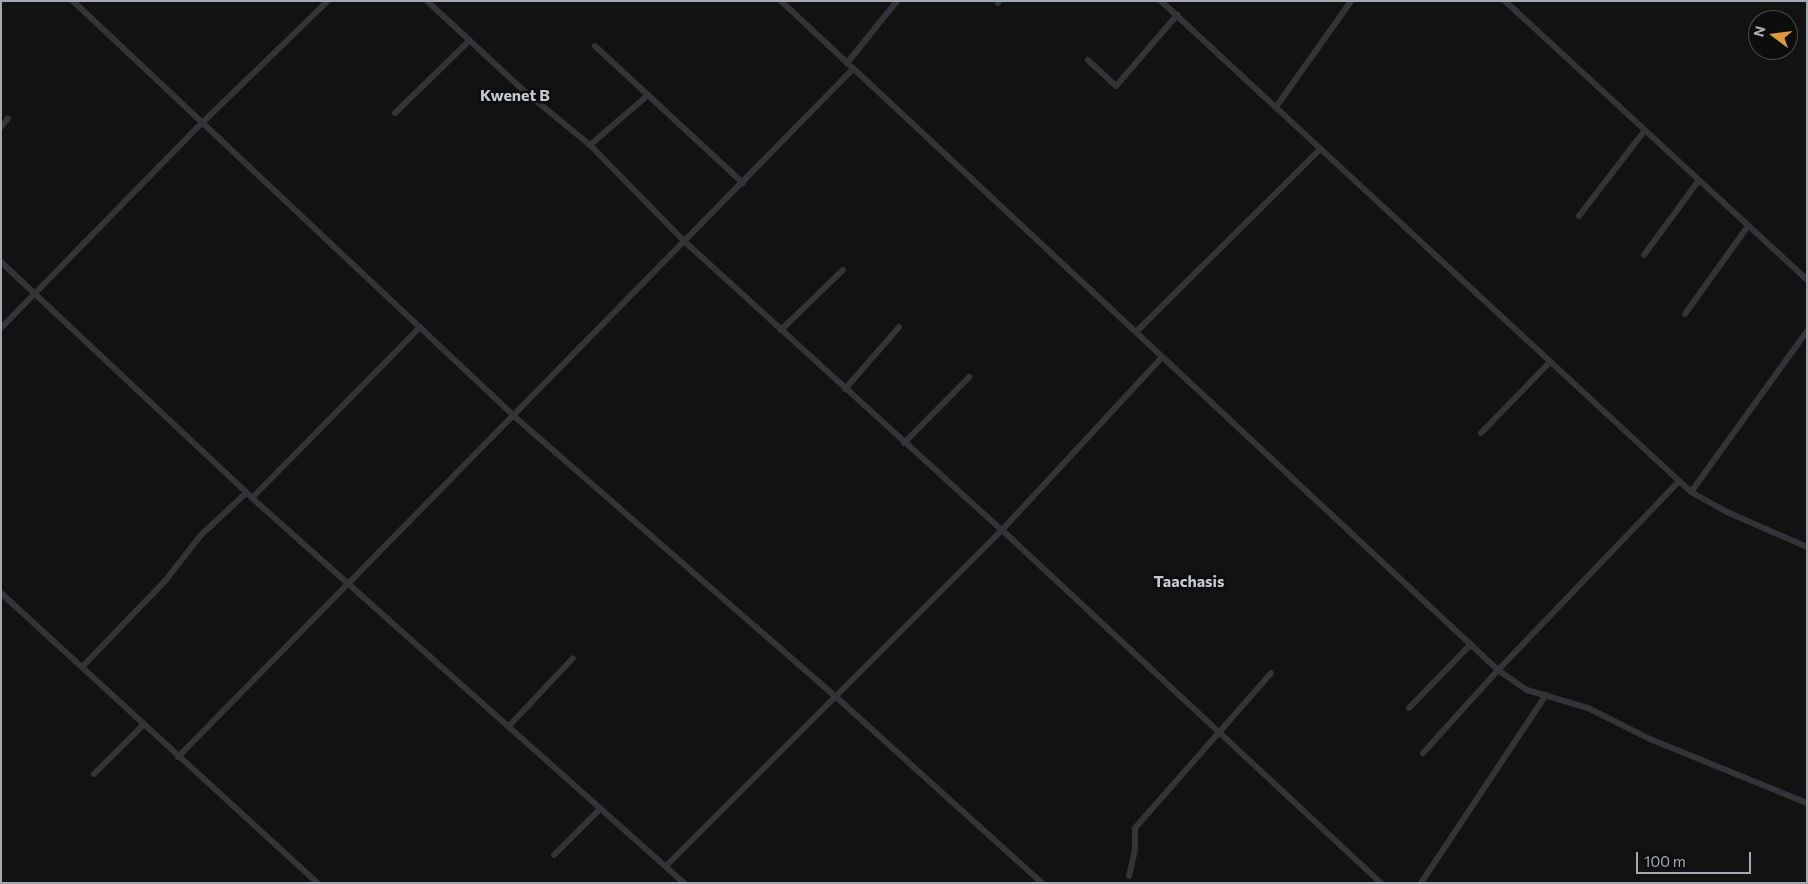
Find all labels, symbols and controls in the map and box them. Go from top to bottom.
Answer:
north arrow [1748,10,1798,60]
text: N [1749,24,1769,39]
district label: Kwenet B [480,85,550,105]
district label: Taachasis [1154,571,1224,591]
scale bar [1638,842,1753,874]
text: 100 m [1644,852,1686,870]

